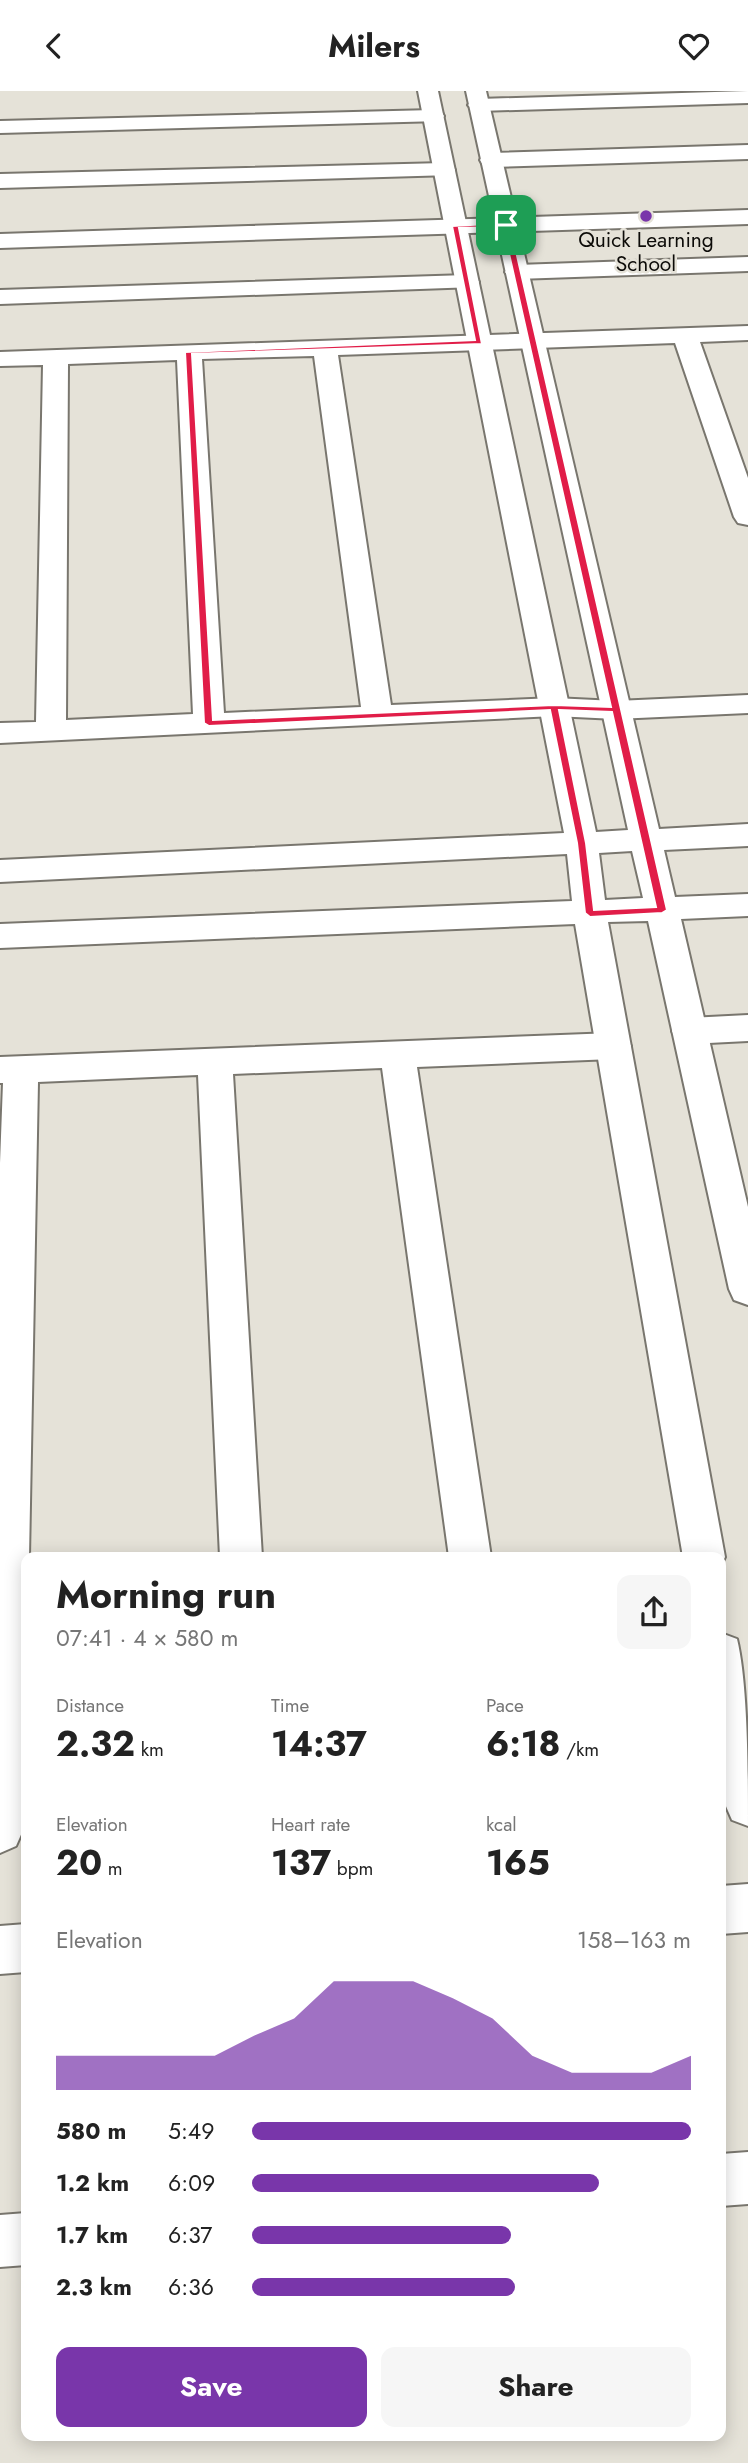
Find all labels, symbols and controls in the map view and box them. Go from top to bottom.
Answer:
text: Milers [328,23,420,69]
icon: back [35,27,73,65]
icon: heart [675,27,713,65]
pin [476,195,536,255]
icon: arrive [487,206,525,244]
marker: Quick Learning School [638,208,654,224]
place label: Quick Learning School [578,225,714,279]
text: Morning run [56,1567,276,1622]
button: share [617,1575,691,1649]
text: 07:41 · 4 × 580 m [56,1621,238,1655]
text: Distance [56,1692,124,1719]
text: Time [271,1692,309,1719]
text: Pace [486,1692,524,1719]
text: 2.32 [56,1719,135,1769]
text: 14:37 [271,1719,367,1769]
text: 6:18 [486,1719,560,1769]
text: km [135,1736,164,1763]
text: /km [560,1736,599,1763]
text: Elevation [56,1811,128,1838]
text: Heart rate [271,1811,350,1838]
text: kcal [486,1811,517,1838]
text: 20 [56,1838,102,1888]
text: 137 [271,1838,331,1888]
text: 165 [486,1838,550,1888]
text: m [102,1855,123,1882]
text: bpm [331,1855,373,1882]
text: Elevation [56,1923,143,1957]
text: 158–163 m [577,1923,691,1957]
text: 580 m [56,2114,126,2148]
text: 5:49 [168,2114,215,2148]
text: 1.2 km [56,2166,129,2200]
text: 6:09 [168,2166,215,2200]
text: 1.7 km [56,2218,128,2252]
text: 6:37 [168,2218,212,2252]
text: 2.3 km [56,2270,132,2304]
text: 6:36 [168,2270,214,2304]
button: Save [56,2347,367,2427]
button: Share [381,2347,691,2427]

